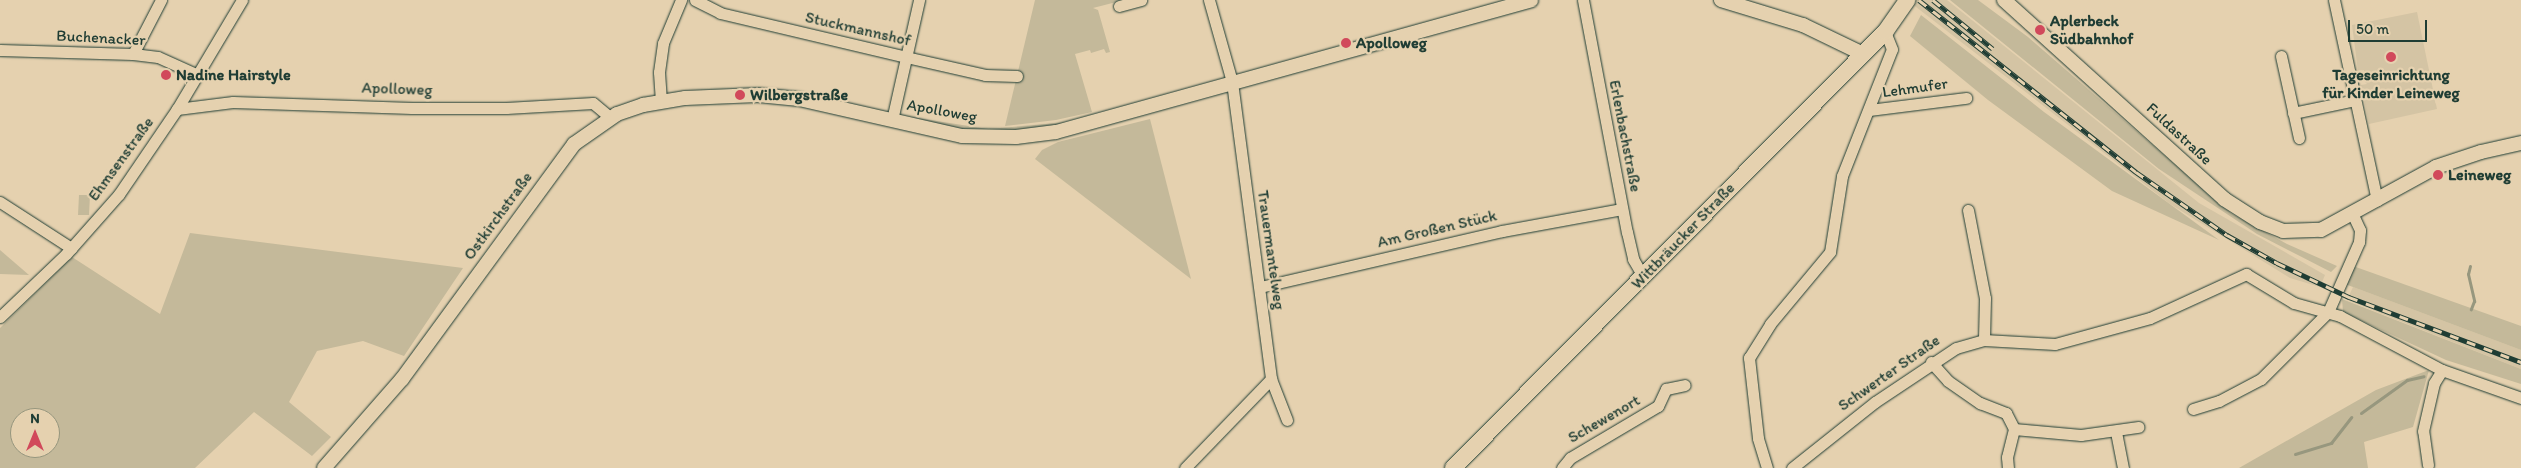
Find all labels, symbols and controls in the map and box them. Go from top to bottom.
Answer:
street label: Stuckmannshof [803,8,913,50]
scale bar [2351,10,2430,42]
place label: Aplerbeck Südbahnhof [2050,11,2133,49]
text: 50 m [2356,20,2389,38]
marker: Aplerbeck Südbahnhof [2034,24,2046,36]
street label: Buchenacker [56,26,146,50]
place label: Apolloweg [1356,33,1427,53]
marker: Apolloweg [1340,37,1352,49]
marker: Tageseinrichtung für Kinder Leineweg [2385,51,2397,63]
place label: Nadine Hairstyle [176,65,291,85]
place label: Tageseinrichtung für Kinder Leineweg [2322,65,2460,103]
marker: Nadine Hairstyle [160,69,172,81]
street label: Lehmufer [1881,74,1949,102]
street label: Apolloweg [361,78,433,100]
street label: Erlenbachstraße [1605,78,1645,194]
place label: Wilbergstraße [750,85,848,105]
marker: Wilbergstraße [734,89,746,101]
street label: Apolloweg [905,95,979,127]
street label: Fuldastraße [2142,99,2216,169]
street label: Ehmsenstraße [84,113,158,205]
place label: Leineweg [2448,165,2511,185]
street label: Ostkirchstraße [460,168,536,264]
marker: Leineweg [2432,169,2444,181]
street label: Wittbräucker Straße [1627,179,1739,293]
street label: Trauermantelweg [1253,189,1289,311]
street label: Am Großen Stück [1375,206,1499,252]
street label: Schwerter Straße [1834,331,1944,415]
street label: Schewenort [1565,391,1643,447]
north arrow [10,408,60,458]
text: N [30,410,40,427]

